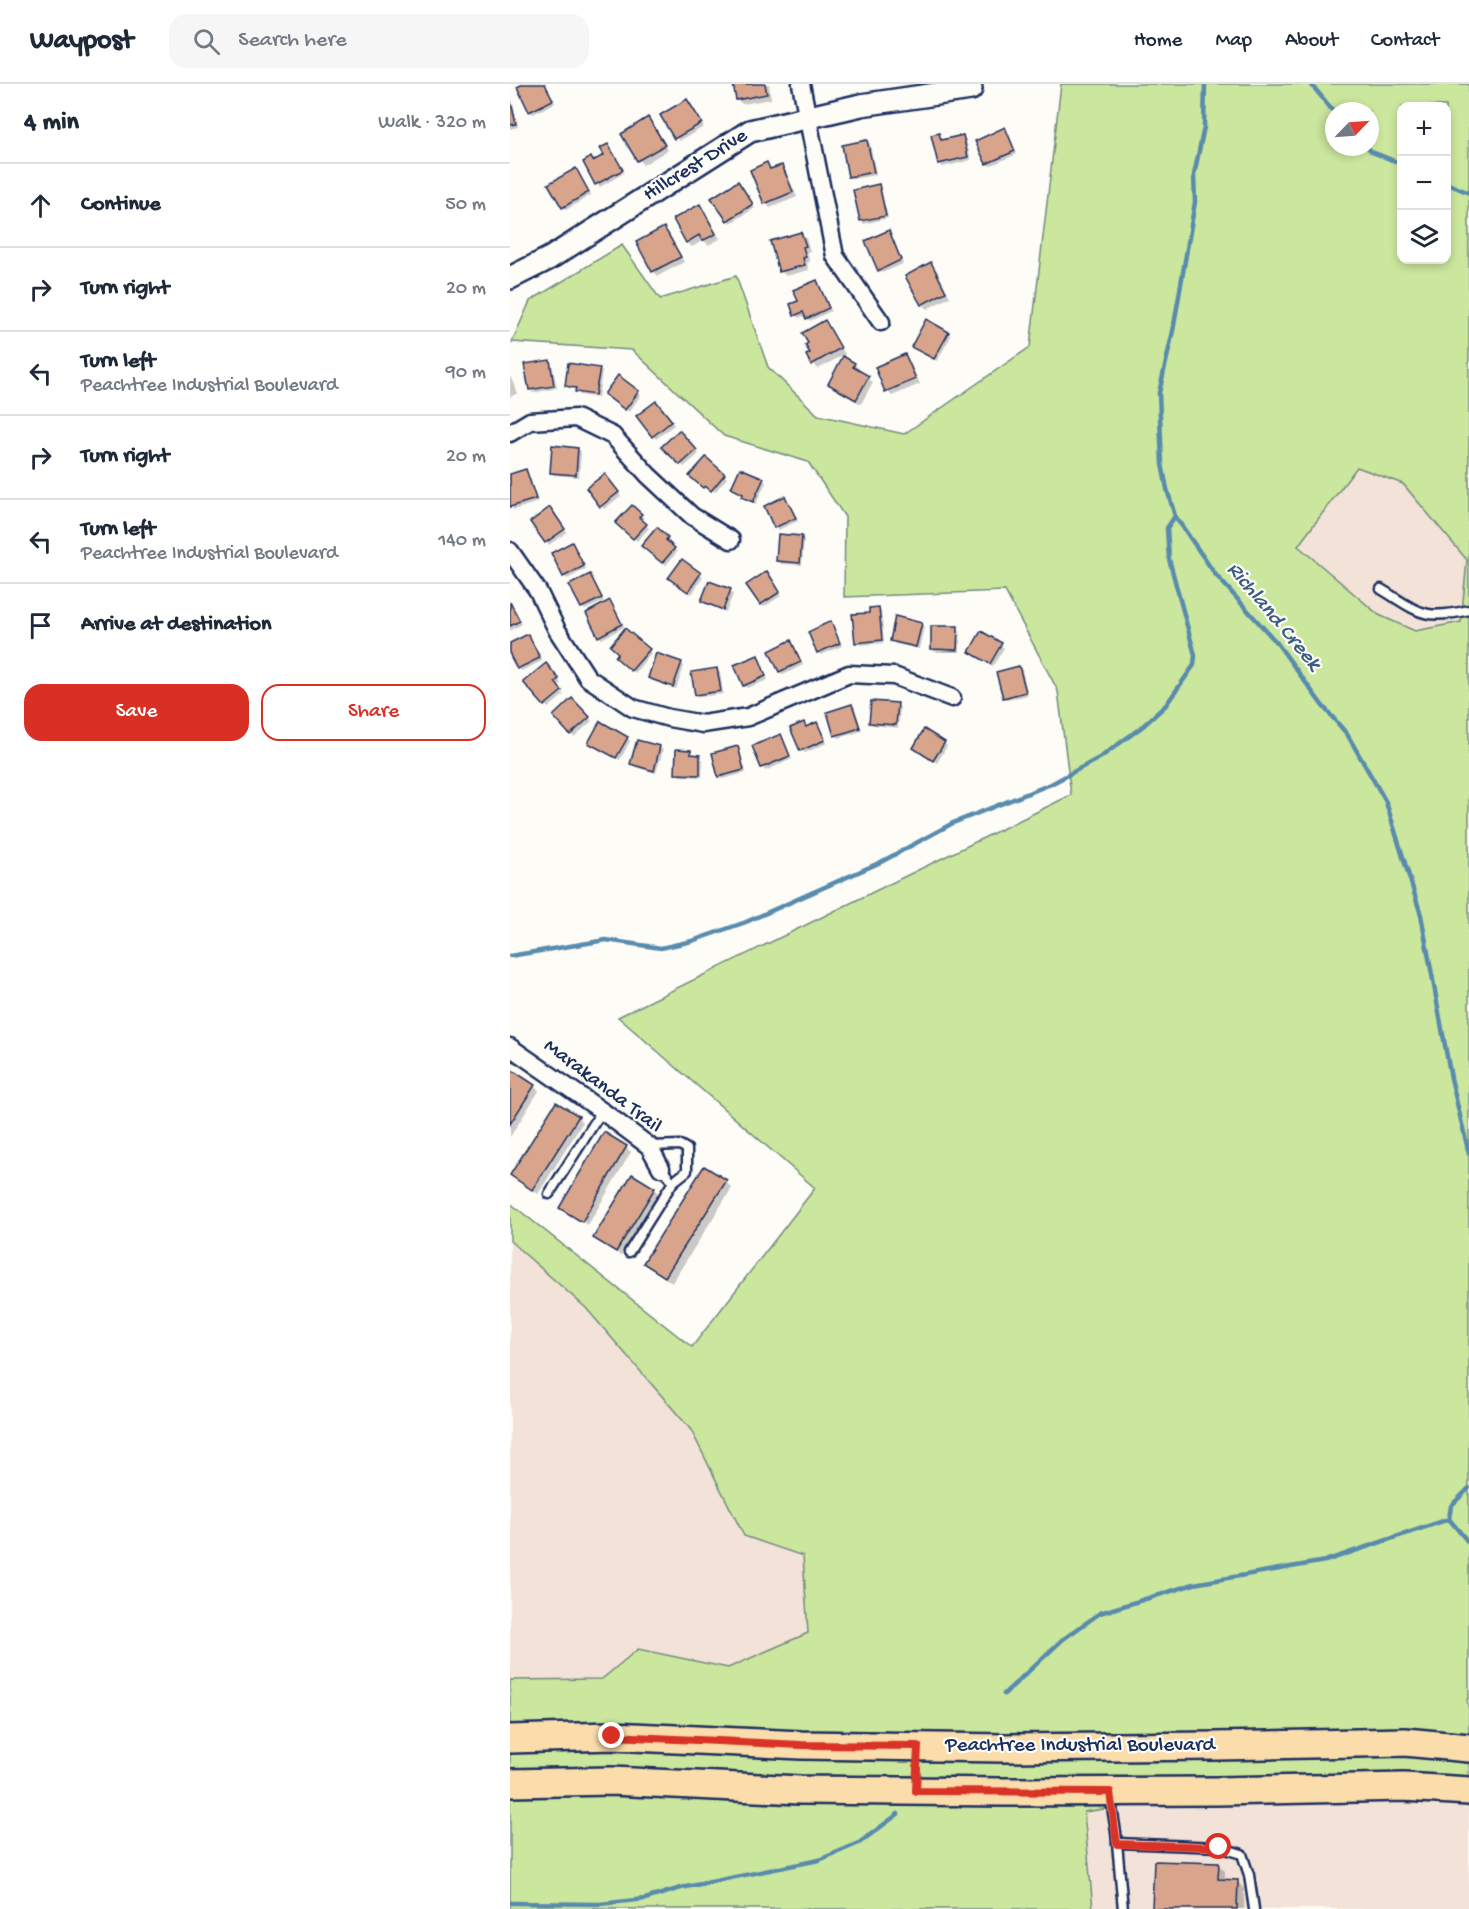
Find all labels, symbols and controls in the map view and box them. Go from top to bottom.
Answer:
search box [169,14,589,68]
text: Waypost [30,25,133,58]
icon: search [190,25,223,58]
text: Search here [238,28,347,54]
text: Home [1134,29,1182,54]
text: Map [1215,29,1252,54]
text: About [1285,29,1338,54]
text: Contact [1371,29,1439,54]
north arrow [1325,102,1379,156]
map controls [1397,102,1451,264]
button: + [1397,102,1451,156]
text: 4 min [24,108,79,139]
text: Walk · 320 m [378,112,486,135]
street label: Hillcrest Drive [639,123,754,208]
button: − [1397,156,1451,210]
icon: ahead [24,189,57,222]
text: Continue [81,192,161,218]
text: 50 m [445,194,486,217]
button: layers [1397,210,1451,264]
icon: right [24,273,57,306]
text: Turn right [81,276,169,302]
text: 20 m [446,278,486,301]
text: Turn left [81,349,155,375]
icon: left [24,357,57,390]
text: 90 m [446,362,486,385]
text: Peachtree Industrial Boulevard [81,375,338,398]
icon: right [24,441,57,474]
text: Turn right [81,444,169,470]
text: 20 m [446,446,486,469]
text: Turn left [81,517,155,543]
icon: left [24,525,57,558]
text: 140 m [438,530,486,553]
text: Peachtree Industrial Boulevard [81,543,338,566]
water label: Richland Creek [1220,558,1327,678]
icon: arrive [24,609,57,642]
text: Arrive at destination [81,612,271,638]
button: Save [24,684,249,741]
button: Share [261,684,486,741]
street label: Marakanda Trail [538,1034,666,1140]
route end [598,1722,624,1748]
street label: Peachtree Industrial Boulevard [944,1734,1216,1759]
route start [1205,1833,1231,1859]

